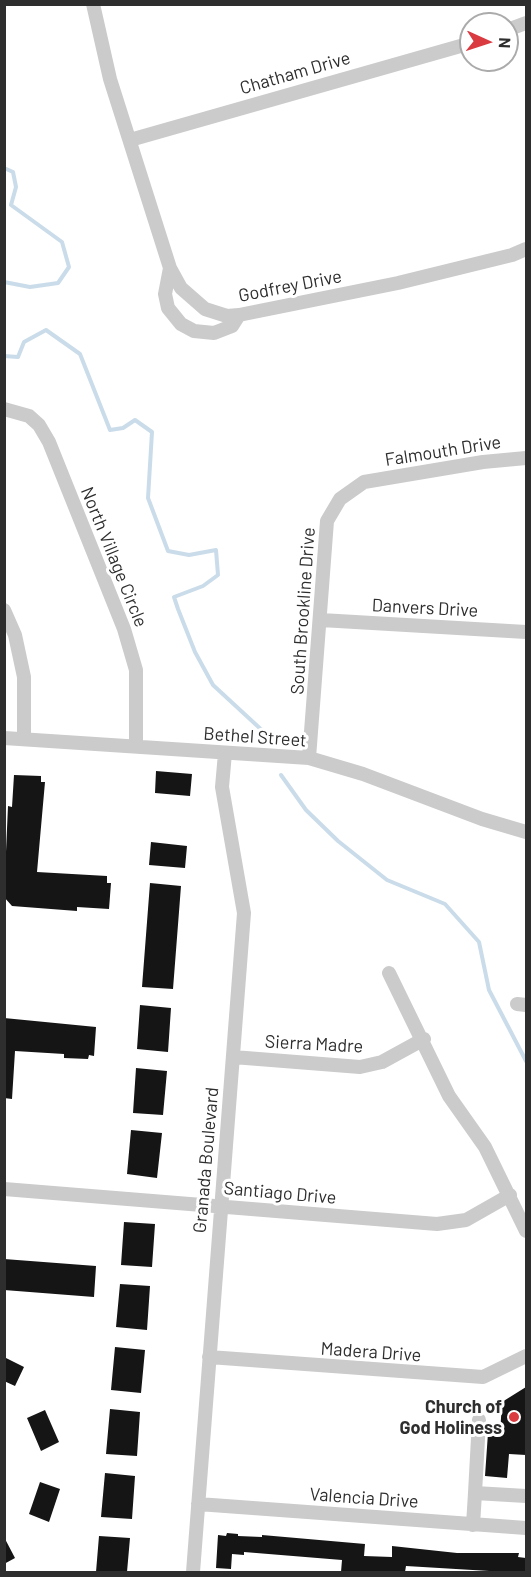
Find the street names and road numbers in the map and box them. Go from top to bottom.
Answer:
street label: Chatham Drive [237,47,353,99]
street label: Godfrey Drive [236,265,344,307]
street label: Falmouth Drive [383,431,503,471]
street label: North Village Circle [76,484,152,630]
street label: South Brookline Drive [286,527,320,695]
street label: Danvers Drive [371,594,479,622]
street label: Bethel Street [203,723,307,751]
street label: Sierra Madre [264,1031,364,1057]
street label: Granada Boulevard [189,1086,223,1234]
street label: Santiago Drive [223,1177,337,1209]
street label: Madera Drive [320,1338,422,1366]
street label: Valencia Drive [309,1483,419,1513]

